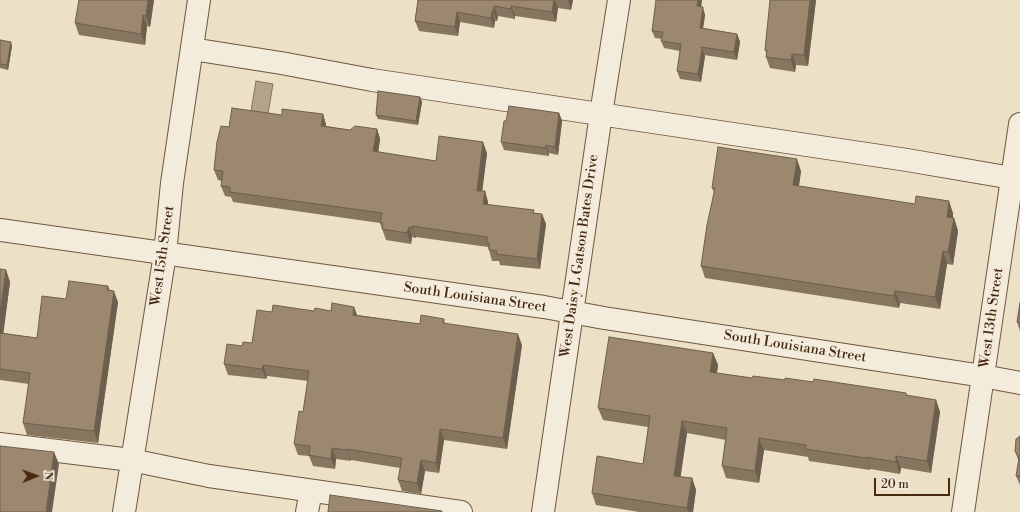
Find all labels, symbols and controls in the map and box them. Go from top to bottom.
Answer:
street label: West Daisy L Gatson Bates Drive [557,153,603,359]
street label: West 15th Street [148,205,178,307]
street label: West 13th Street [977,267,1007,369]
street label: South Louisiana Street [402,280,548,316]
street label: South Louisiana Street [723,327,867,367]
north arrow [16,456,56,496]
scale bar [876,470,952,496]
text: N [41,471,55,480]
text: 20 m [881,477,909,492]

